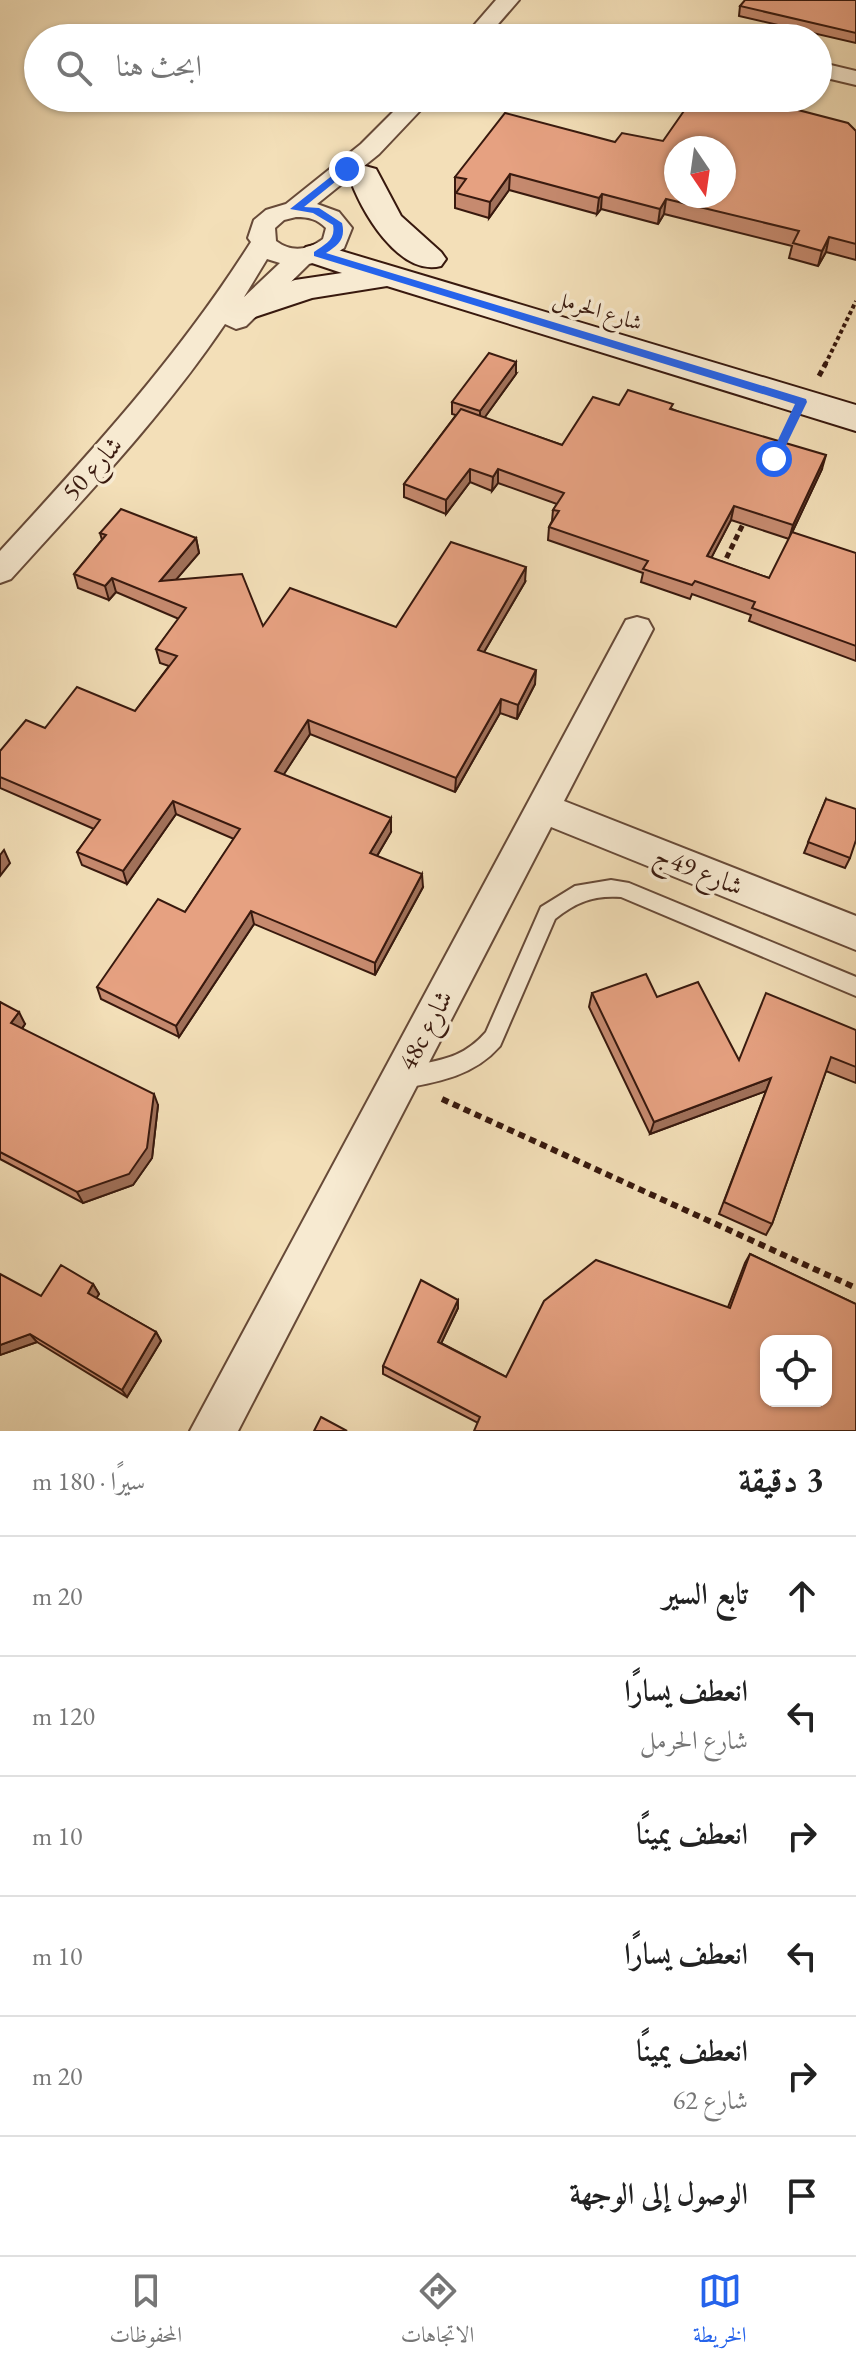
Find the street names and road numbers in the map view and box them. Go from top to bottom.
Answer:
street label: شارع الحرمل [549,283,646,341]
street label: شارع 50 [54,429,134,511]
street label: شارع 49ج [647,837,748,910]
street label: 48c شارع [390,984,465,1078]

